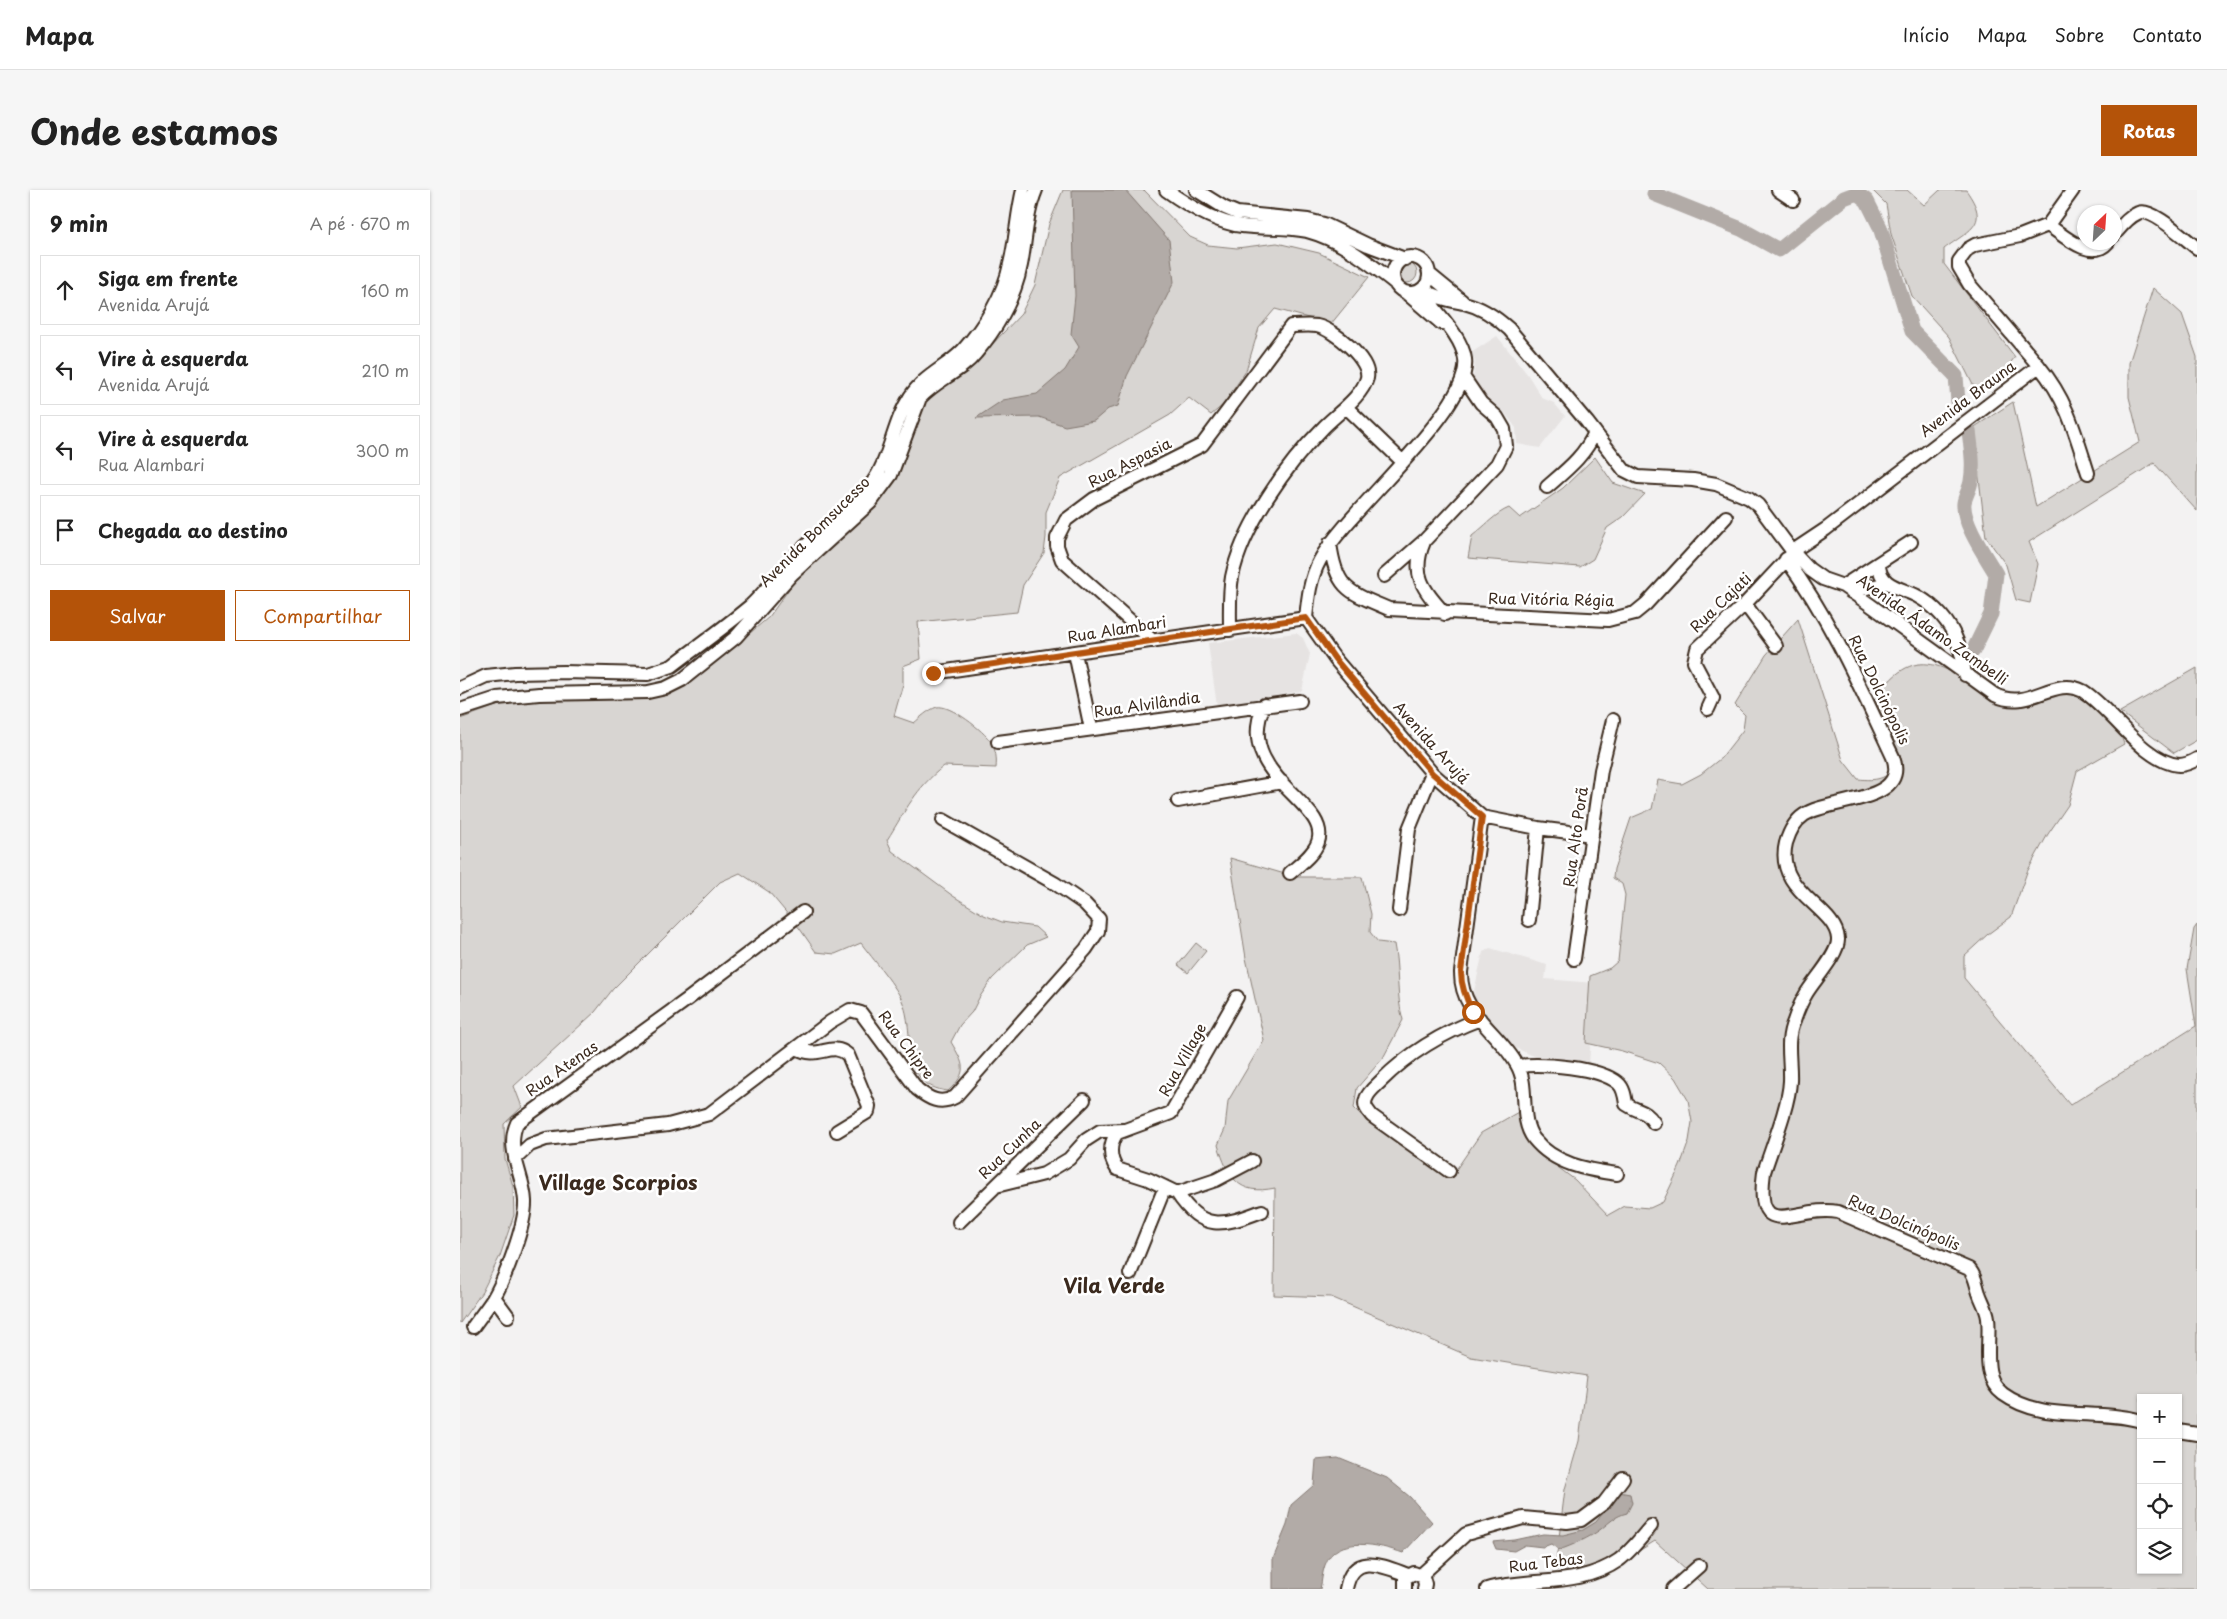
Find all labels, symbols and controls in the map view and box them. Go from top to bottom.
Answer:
text: Mapa [25,17,94,53]
text: Início [1903,21,1949,48]
text: Mapa [1977,21,2027,48]
text: Sobre [2055,21,2104,48]
text: Contato [2132,21,2202,48]
text: Onde estamos [30,104,278,157]
button: Rotas [2101,105,2197,156]
north arrow [2077,205,2122,250]
text: 9 min [50,207,108,239]
text: A pé · 670 m [310,211,410,235]
text: Siga em frente [98,264,238,292]
icon: ahead [51,276,79,304]
text: 160 m [361,278,409,302]
text: Avenida Arujá [98,292,209,316]
text: Vire à esquerda [98,344,249,372]
street label: Avenida Brauna [1914,354,2021,442]
icon: left [51,356,79,384]
text: 210 m [361,358,409,382]
text: Avenida Arujá [98,372,209,396]
text: Vire à esquerda [98,424,249,452]
street label: Rua Aspasia [1084,431,1175,493]
icon: left [51,436,79,464]
text: 300 m [355,438,409,462]
text: Rua Alambari [98,452,205,476]
street label: Avenida Bomsucesso [753,470,875,592]
icon: arrive [51,516,79,544]
text: Chegada ao destino [98,516,288,544]
street label: Rua Cajati [1684,567,1756,637]
street label: Avenida Ádamo Zambelli [1853,568,2013,690]
street label: Rua Vitória Régia [1488,586,1614,611]
button: Salvar [50,590,225,641]
button: Compartilhar [235,590,410,641]
street label: Rua Alambari [1066,609,1168,648]
street label: Rua Dolcinópolis [1844,630,1917,748]
route end [922,662,945,685]
street label: Rua Alvilândia [1092,685,1202,722]
street label: Avenida Arujá [1389,696,1476,789]
street label: Rua Alto Porã [1556,784,1593,888]
route start [1462,1001,1485,1024]
street label: Rua Chipre [874,1005,941,1083]
street label: Rua Village [1152,1018,1211,1100]
street label: Rua Atenas [520,1034,602,1101]
street label: Rua Cunha [973,1112,1046,1184]
district label: Village Scorpios [538,1167,698,1197]
street label: Rua Dolcinópolis [1845,1188,1964,1256]
district label: Vila Verde [1063,1270,1165,1300]
map controls [2137,1394,2182,1574]
button: + [2137,1394,2182,1439]
button: − [2137,1439,2182,1484]
button: locate [2137,1484,2182,1529]
button: layers [2137,1529,2182,1574]
street label: Rua Tebas [1507,1546,1584,1577]

